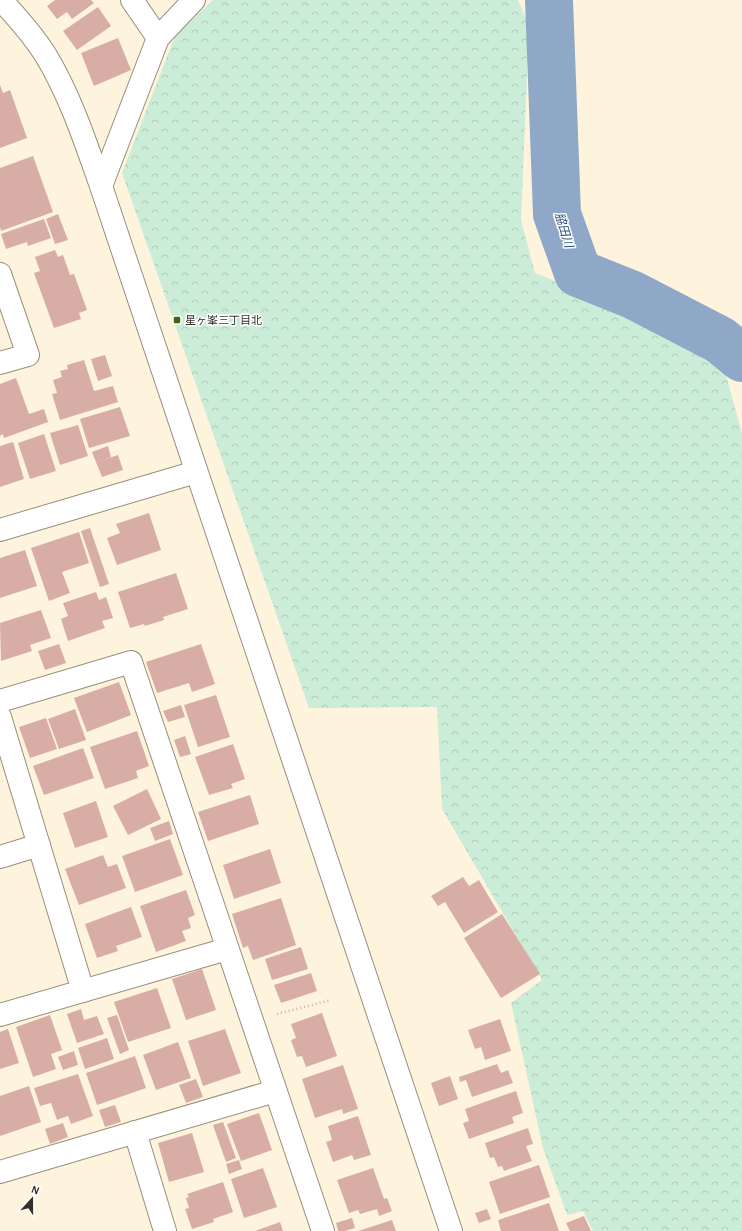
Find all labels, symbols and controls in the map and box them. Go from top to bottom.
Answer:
water label: 脇田川 [553,211,577,251]
place label: 星ヶ峯三丁目北 [185,314,262,326]
marker: 星ヶ峯三丁目北 [172,315,182,325]
north arrow [12,1179,52,1219]
text: N [30,1184,41,1197]

